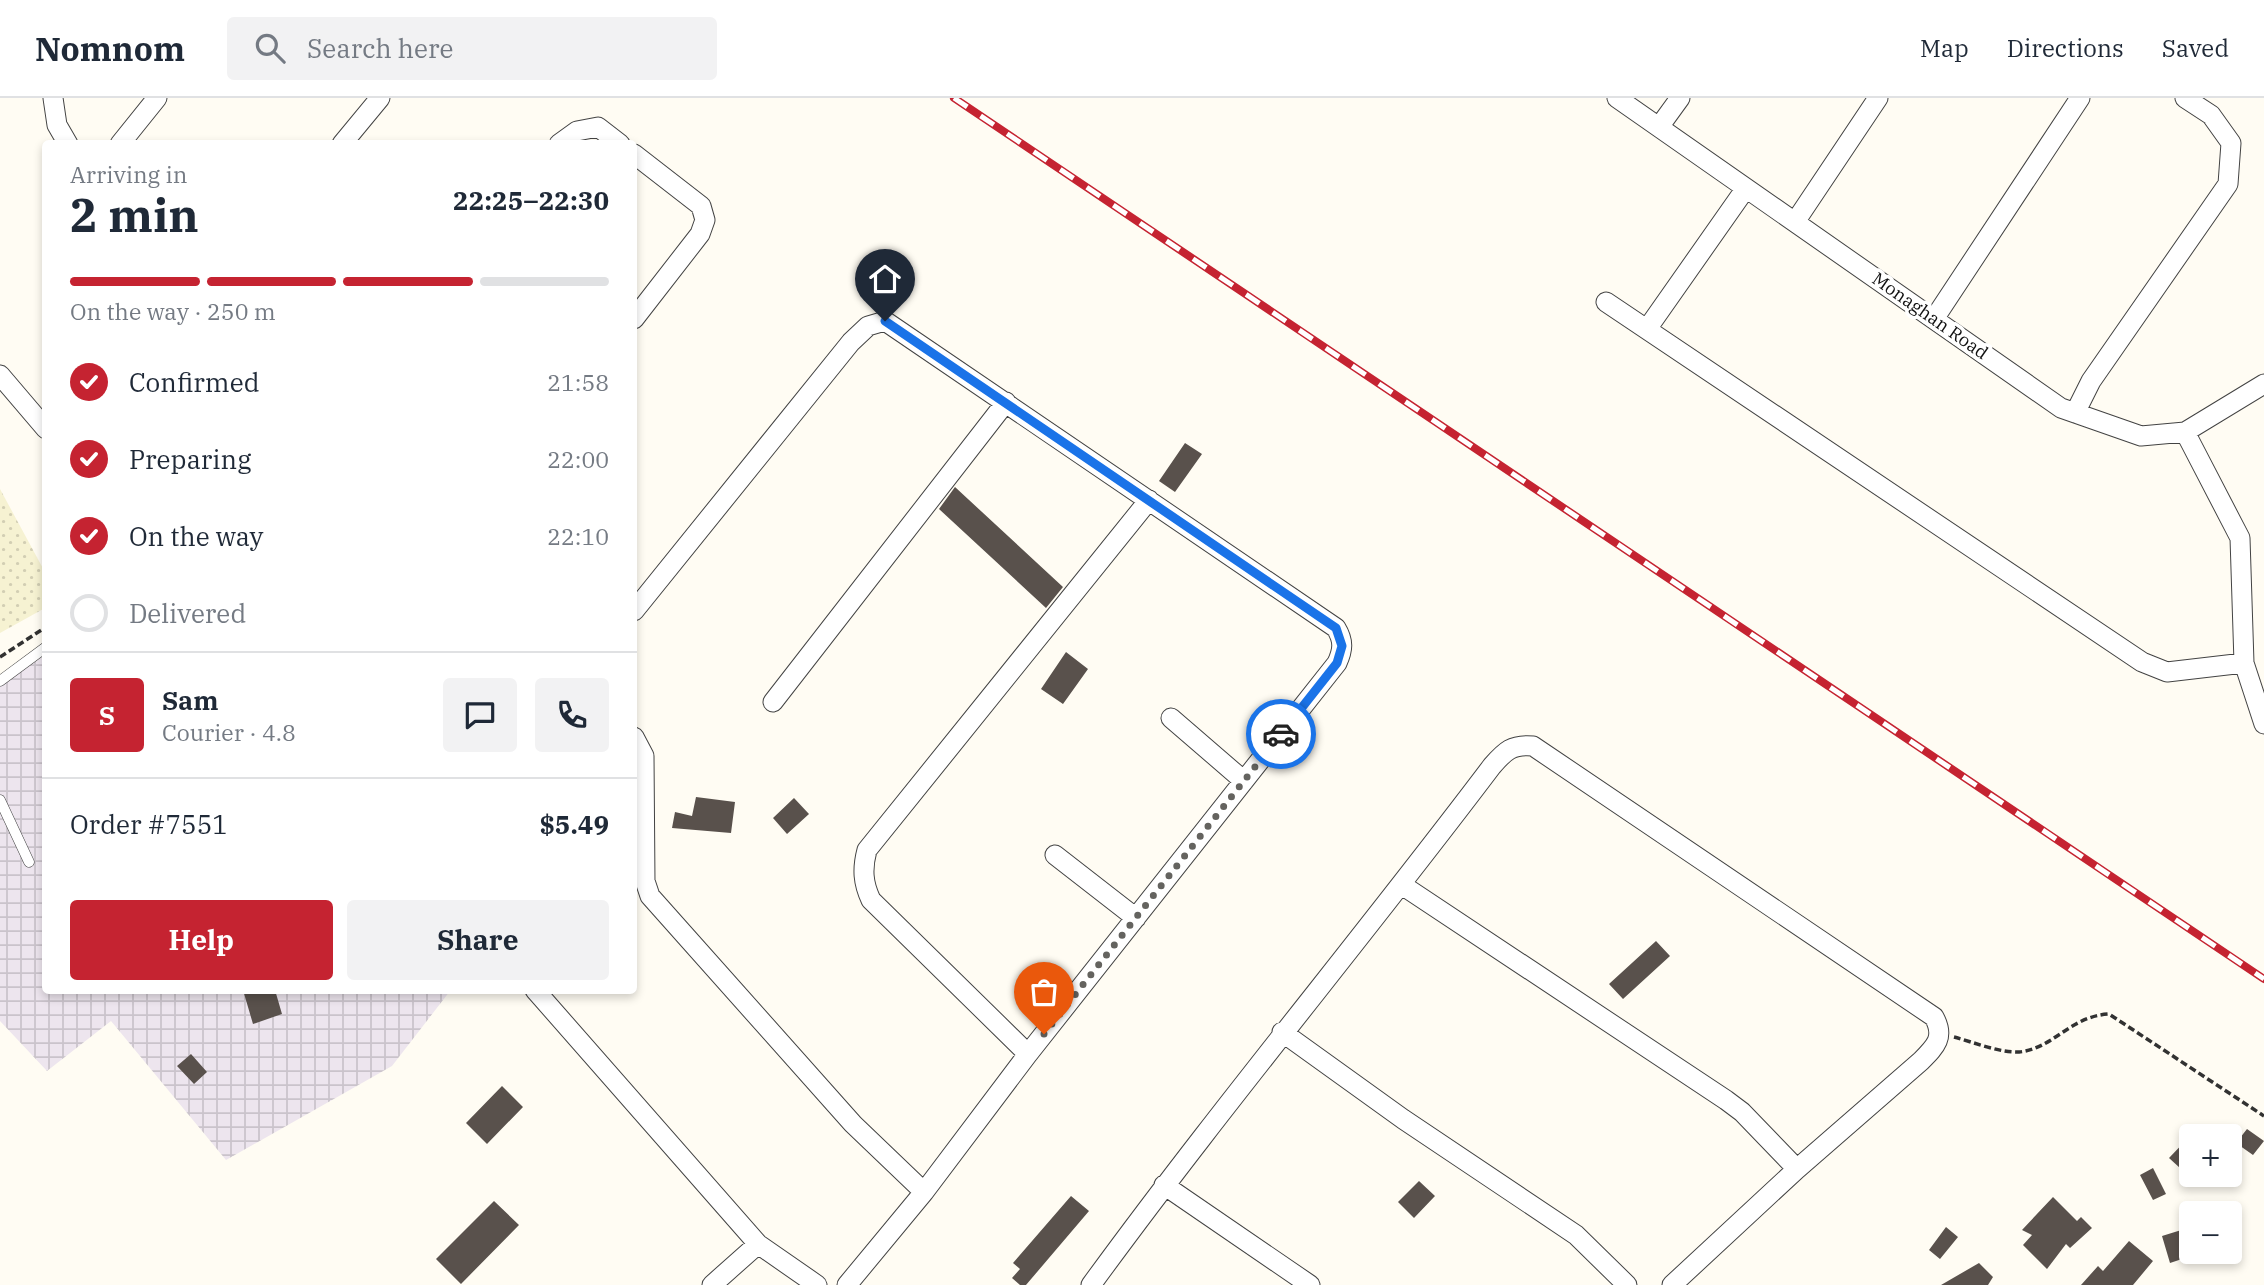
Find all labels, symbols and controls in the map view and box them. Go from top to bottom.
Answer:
search box [227,17,717,80]
text: Nomnom [35,27,185,70]
icon: search [251,29,289,67]
text: Search here [307,31,453,65]
text: Map [1920,32,1969,64]
text: Directions [2007,32,2124,64]
text: Saved [2162,32,2229,64]
text: Arriving in [70,159,187,189]
text: 22:25–22:30 [453,183,609,217]
text: 2 min [70,185,199,245]
pin [855,249,915,321]
icon: home [866,260,904,298]
street label: Monaghan Road [1868,267,1993,364]
text: On the way · 250 m [70,296,276,326]
icon: check [70,363,108,401]
text: Confirmed [129,365,260,399]
text: 21:58 [547,367,609,397]
icon: check [70,440,108,478]
text: Preparing [129,442,251,476]
text: 22:00 [547,444,609,474]
icon: check [70,517,108,555]
text: On the way [129,519,263,553]
text: 22:10 [547,521,609,551]
text: Delivered [129,596,246,630]
button: chat [443,678,517,752]
button: phone [535,678,609,752]
text: Sam [162,683,218,717]
text: S [99,698,115,732]
courier [1246,699,1316,769]
icon: car [1262,715,1300,753]
text: Courier · 4.8 [162,717,296,747]
text: Order #7551 [70,807,228,841]
text: $5.49 [539,807,609,841]
button: Help [70,900,333,980]
button: Share [347,900,609,980]
pin [1014,962,1074,1034]
icon: bag [1025,973,1063,1011]
map controls [2179,1124,2242,1264]
button: + [2179,1124,2242,1187]
button: − [2179,1201,2242,1264]

